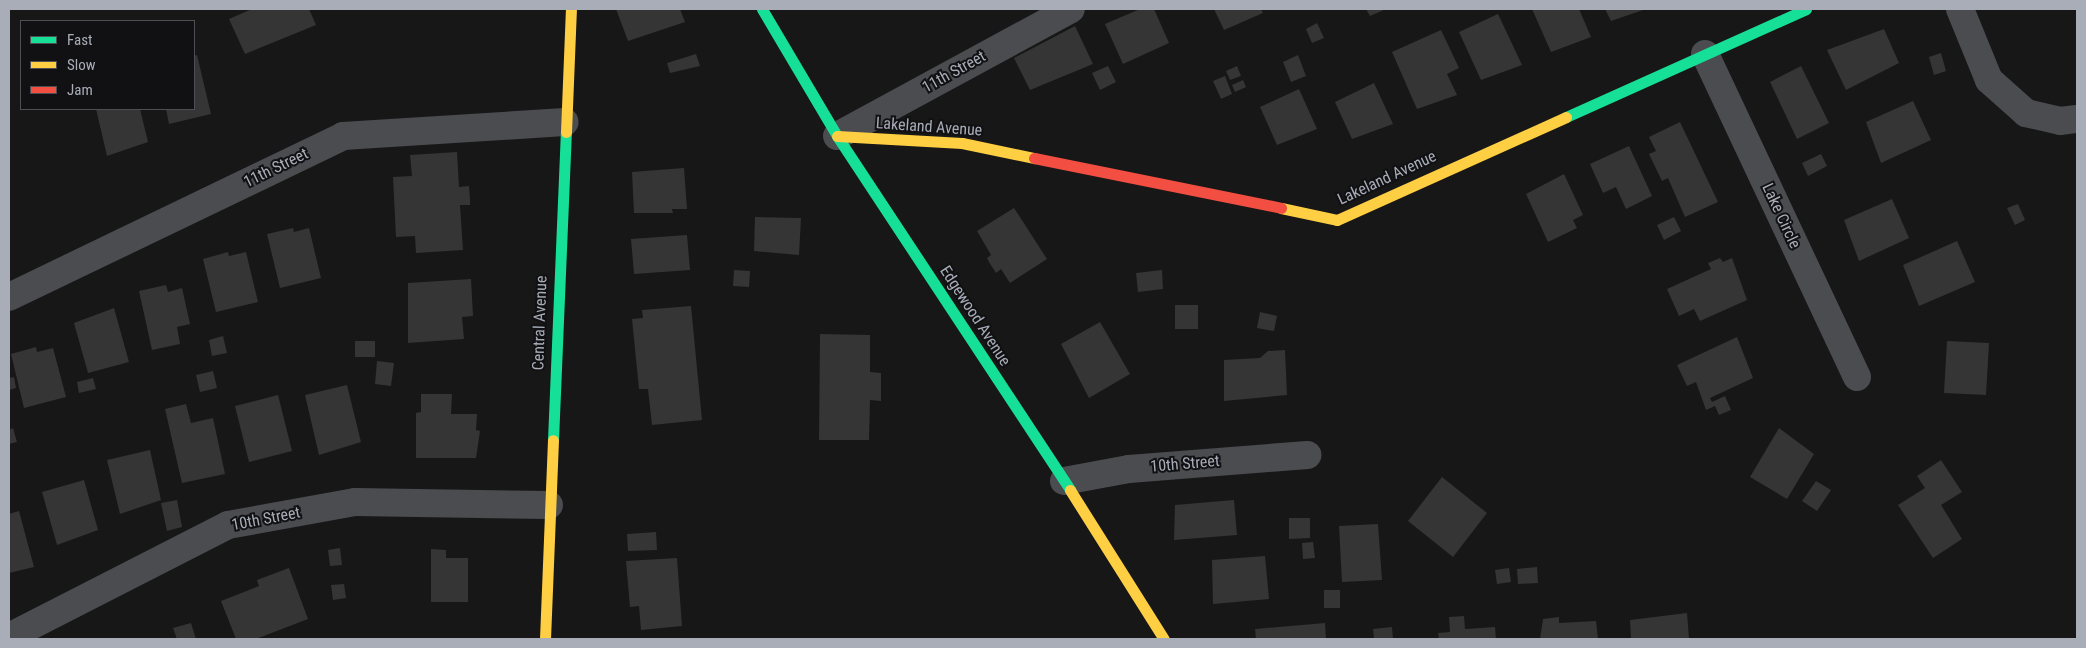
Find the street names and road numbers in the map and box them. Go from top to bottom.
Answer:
street label: 11th Street [919,47,989,97]
street label: Lakeland Avenue [875,114,983,140]
street label: 11th Street [241,144,311,192]
street label: Lakeland Avenue [1335,147,1439,209]
street label: Lake Circle [1758,180,1804,252]
street label: Edgewood Avenue [936,262,1014,370]
street label: Central Avenue [529,275,551,371]
street label: 10th Street [1150,451,1220,477]
street label: 10th Street [230,503,302,535]

